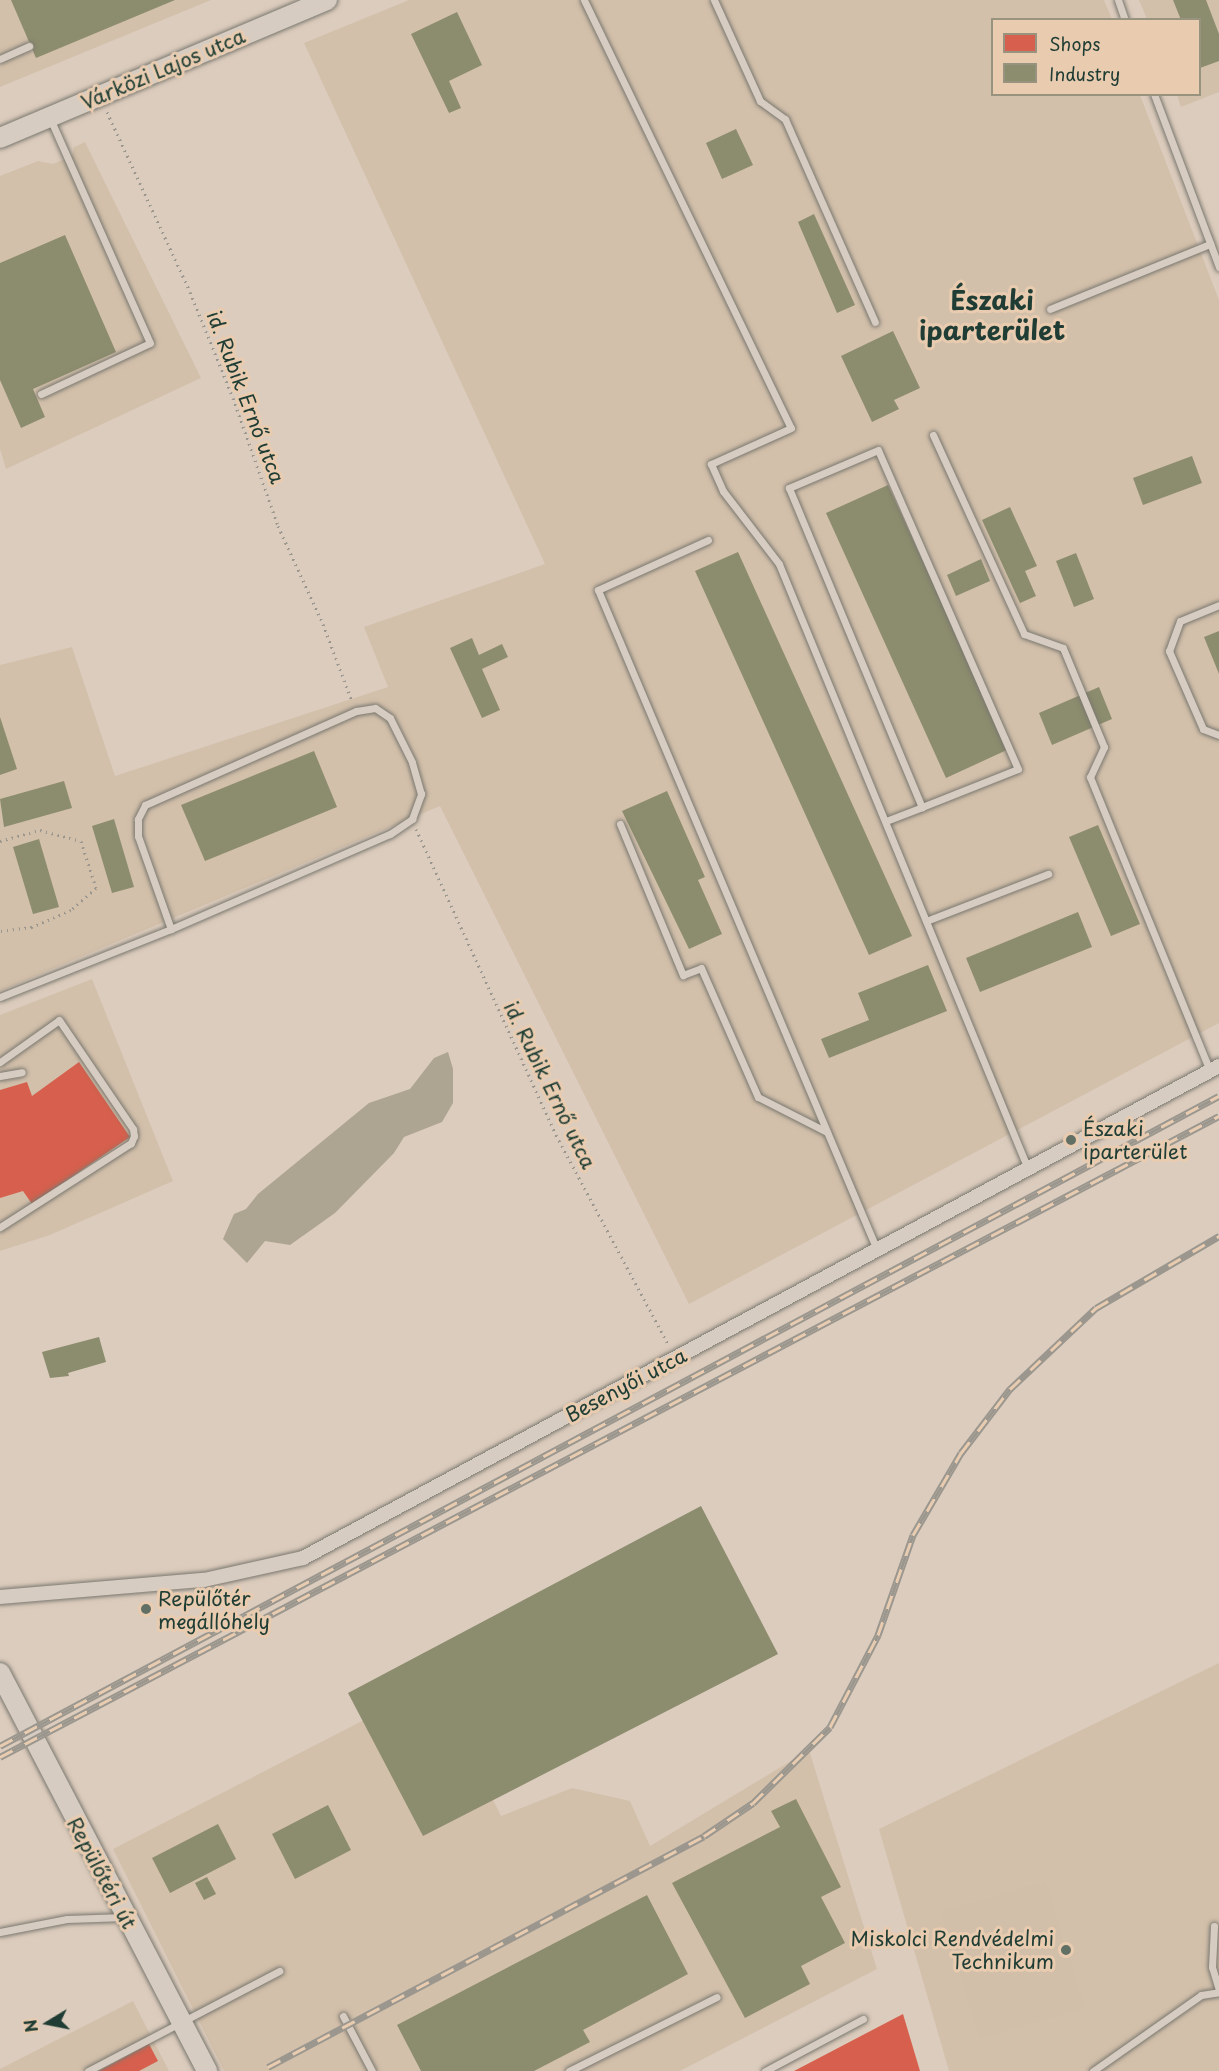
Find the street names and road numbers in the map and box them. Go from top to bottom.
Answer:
street label: Várközi Lajos utca [77,24,249,114]
street label: id. Rubik Ernő utca [202,307,290,487]
street label: id. Rubik Ernő utca [499,997,601,1173]
street label: Besenyői utca [561,1343,691,1427]
street label: Repülőtéri út [62,1813,142,1933]

